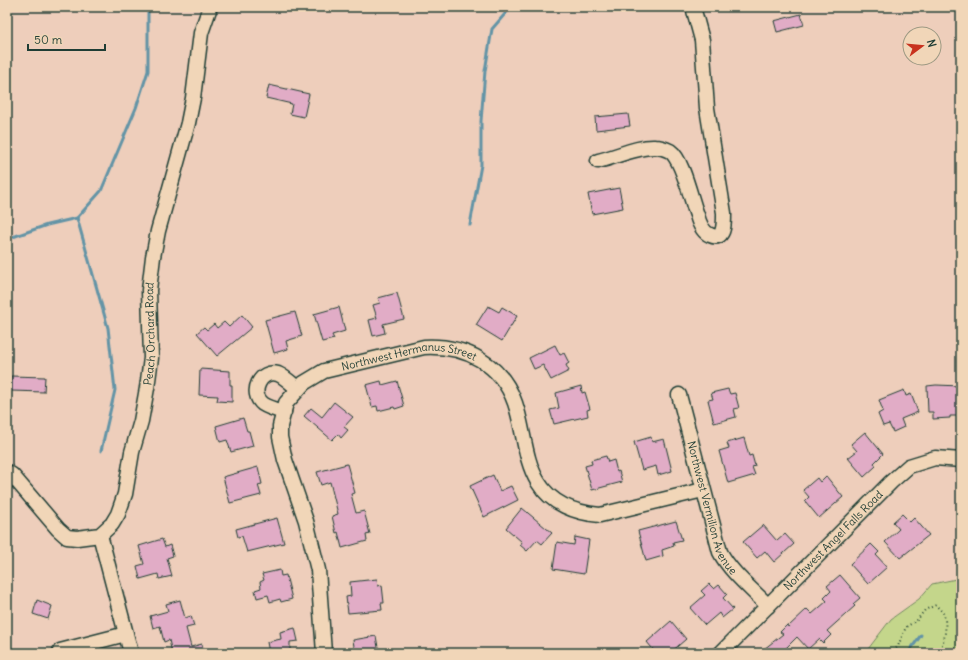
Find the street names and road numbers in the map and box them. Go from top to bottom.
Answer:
street label: Peach Orchard Road [140,281,158,386]
street label: Northwest Hermanus Street [340,340,479,374]
street label: Northwest Vermilion Avenue [684,440,740,578]
street label: Northwest Angel Falls Road [780,487,886,593]

